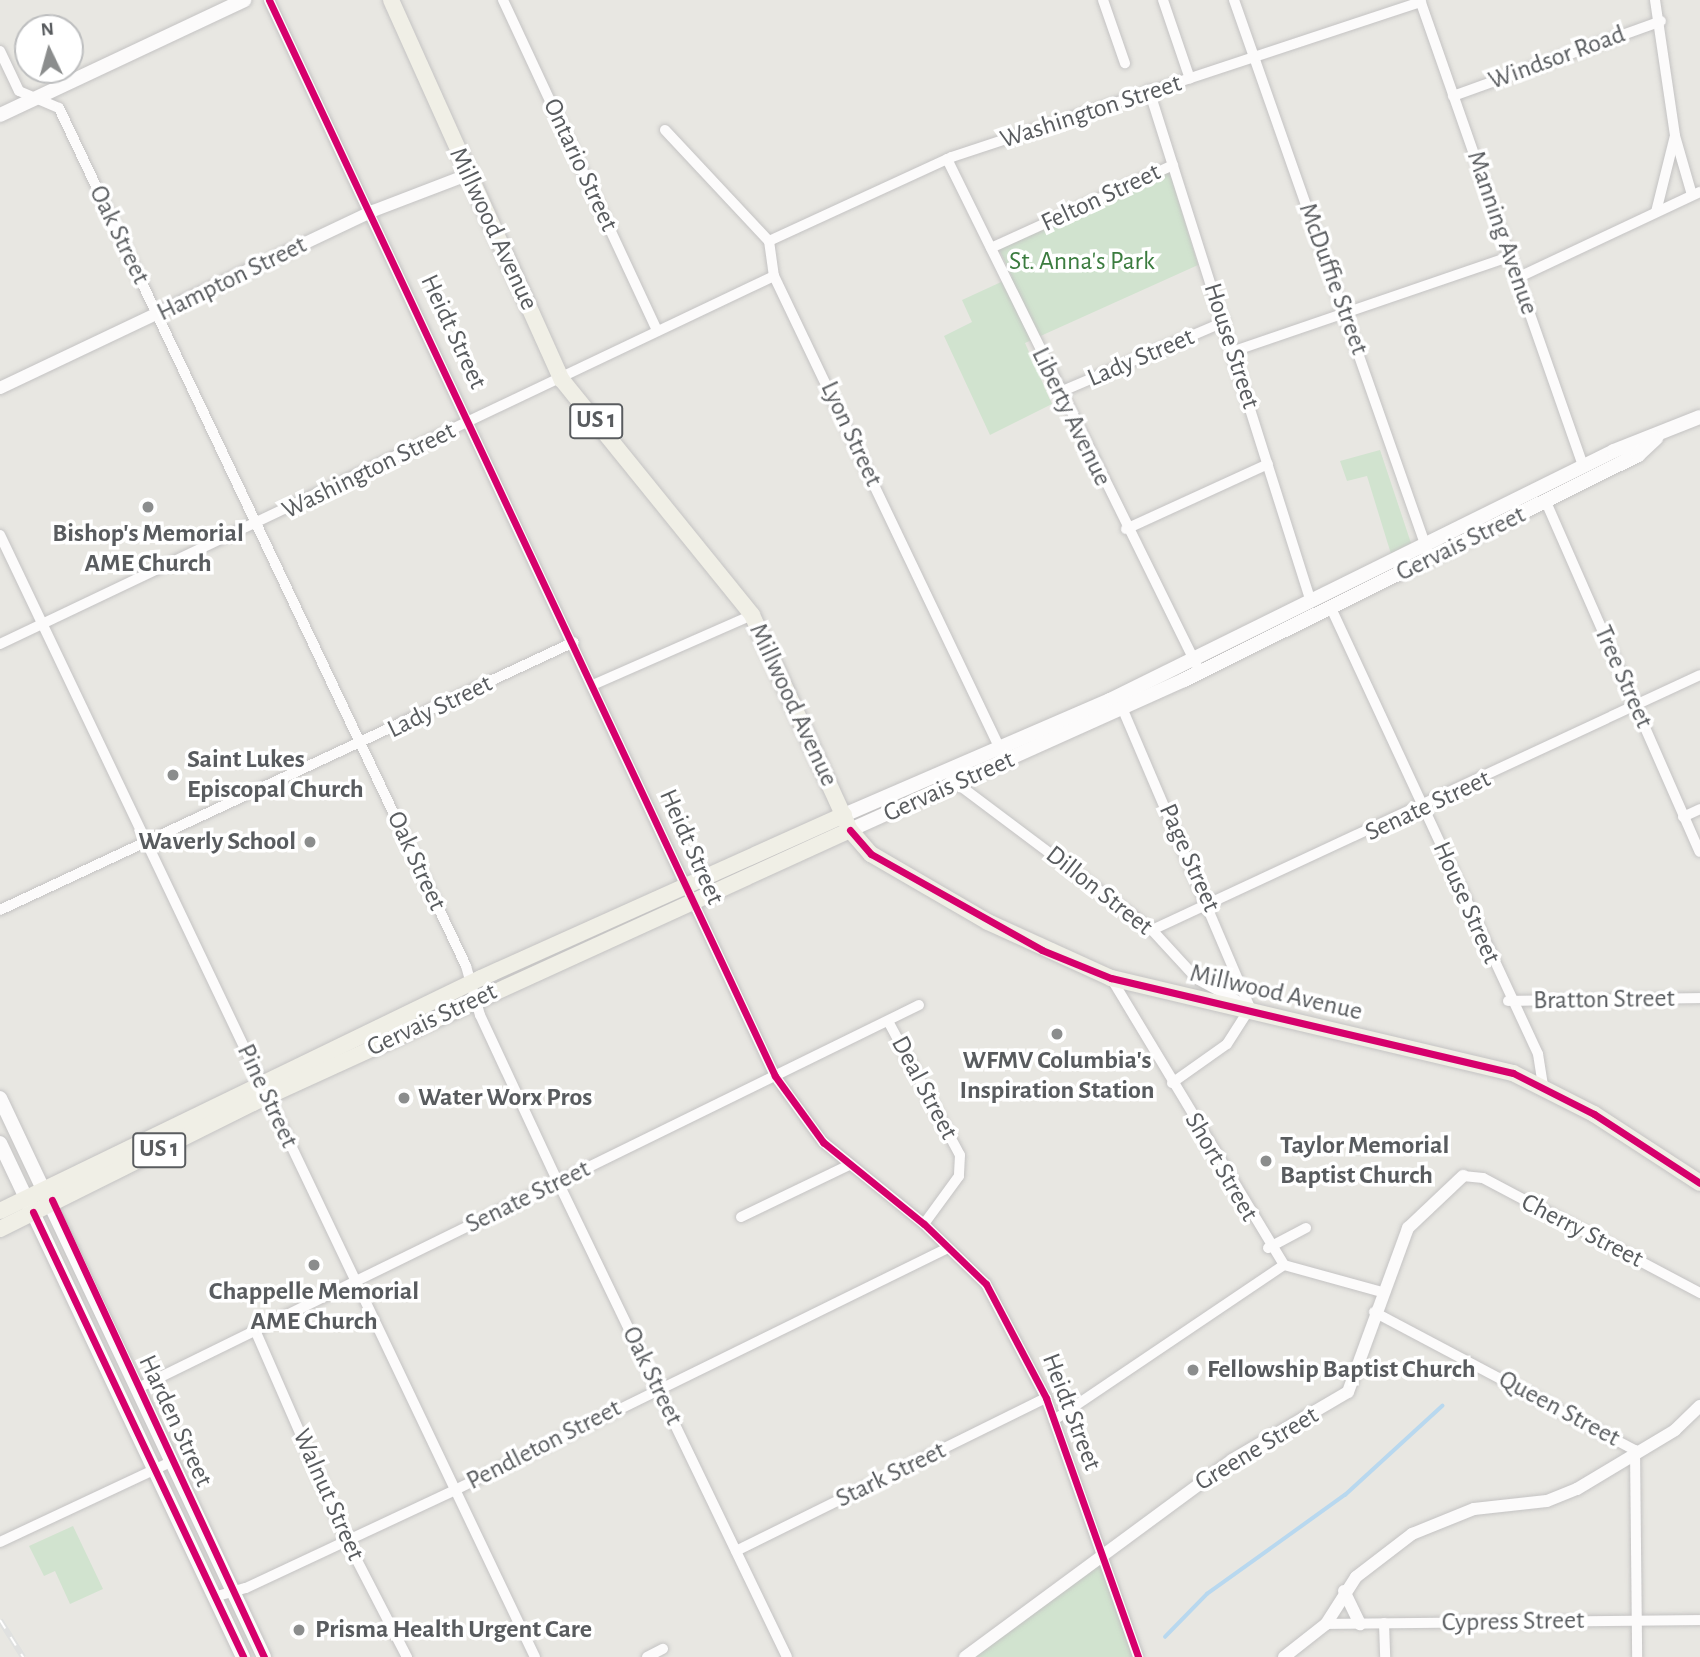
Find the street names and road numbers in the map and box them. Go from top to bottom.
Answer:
street label: Windsor Road [1485,19,1629,97]
street label: Washington Street [996,68,1186,156]
street label: Ontario Street [536,94,624,236]
street label: Millwood Avenue [442,143,544,315]
street label: Manning Avenue [1459,147,1545,319]
street label: Felton Street [1036,157,1166,239]
street label: Oak Street [82,181,156,289]
street label: McDuffie Street [1291,199,1375,359]
street label: Hampton Street [152,229,312,329]
street label: Heidt Street [413,270,493,394]
street label: House Street [1196,279,1266,413]
street label: Lady Street [1083,322,1199,394]
street label: Liberty Avenue [1024,343,1118,491]
street label: Lyon Street [813,376,889,492]
road number: US 1 [568,400,624,442]
street label: Washington Street [277,416,461,526]
street label: Gervais Street [1391,499,1531,589]
street label: Millwood Avenue [742,619,844,791]
street label: Tree Street [1587,621,1659,733]
street label: Lady Street [382,668,498,746]
street label: Gervais Street [879,744,1019,830]
street label: Senate Street [1360,763,1496,849]
street label: Heidt Street [652,785,730,909]
street label: Page Street [1151,799,1227,917]
street label: Oak Street [379,806,453,916]
street label: House Street [1425,837,1507,969]
street label: Dillon Street [1039,840,1159,942]
street label: Millwood Avenue [1187,958,1365,1028]
street label: Gervais Street [362,976,502,1064]
street label: Bratton Street [1533,983,1675,1017]
street label: Deal Street [884,1031,964,1145]
street label: Pine Street [229,1039,305,1153]
street label: Short Street [1177,1107,1265,1227]
road number: US 1 [131,1130,187,1170]
street label: Senate Street [461,1153,595,1241]
street label: Cherry Street [1516,1187,1648,1275]
street label: Oak Street [615,1322,689,1430]
street label: Heidt Street [1034,1349,1108,1475]
street label: Harden Street [131,1350,219,1492]
street label: Queen Street [1493,1364,1625,1454]
street label: Pendleton Street [462,1393,626,1497]
street label: Greene Street [1190,1400,1324,1498]
street label: Walnut Street [285,1424,371,1566]
street label: Stark Street [831,1435,951,1515]
street label: Cypress Street [1442,1605,1584,1639]

